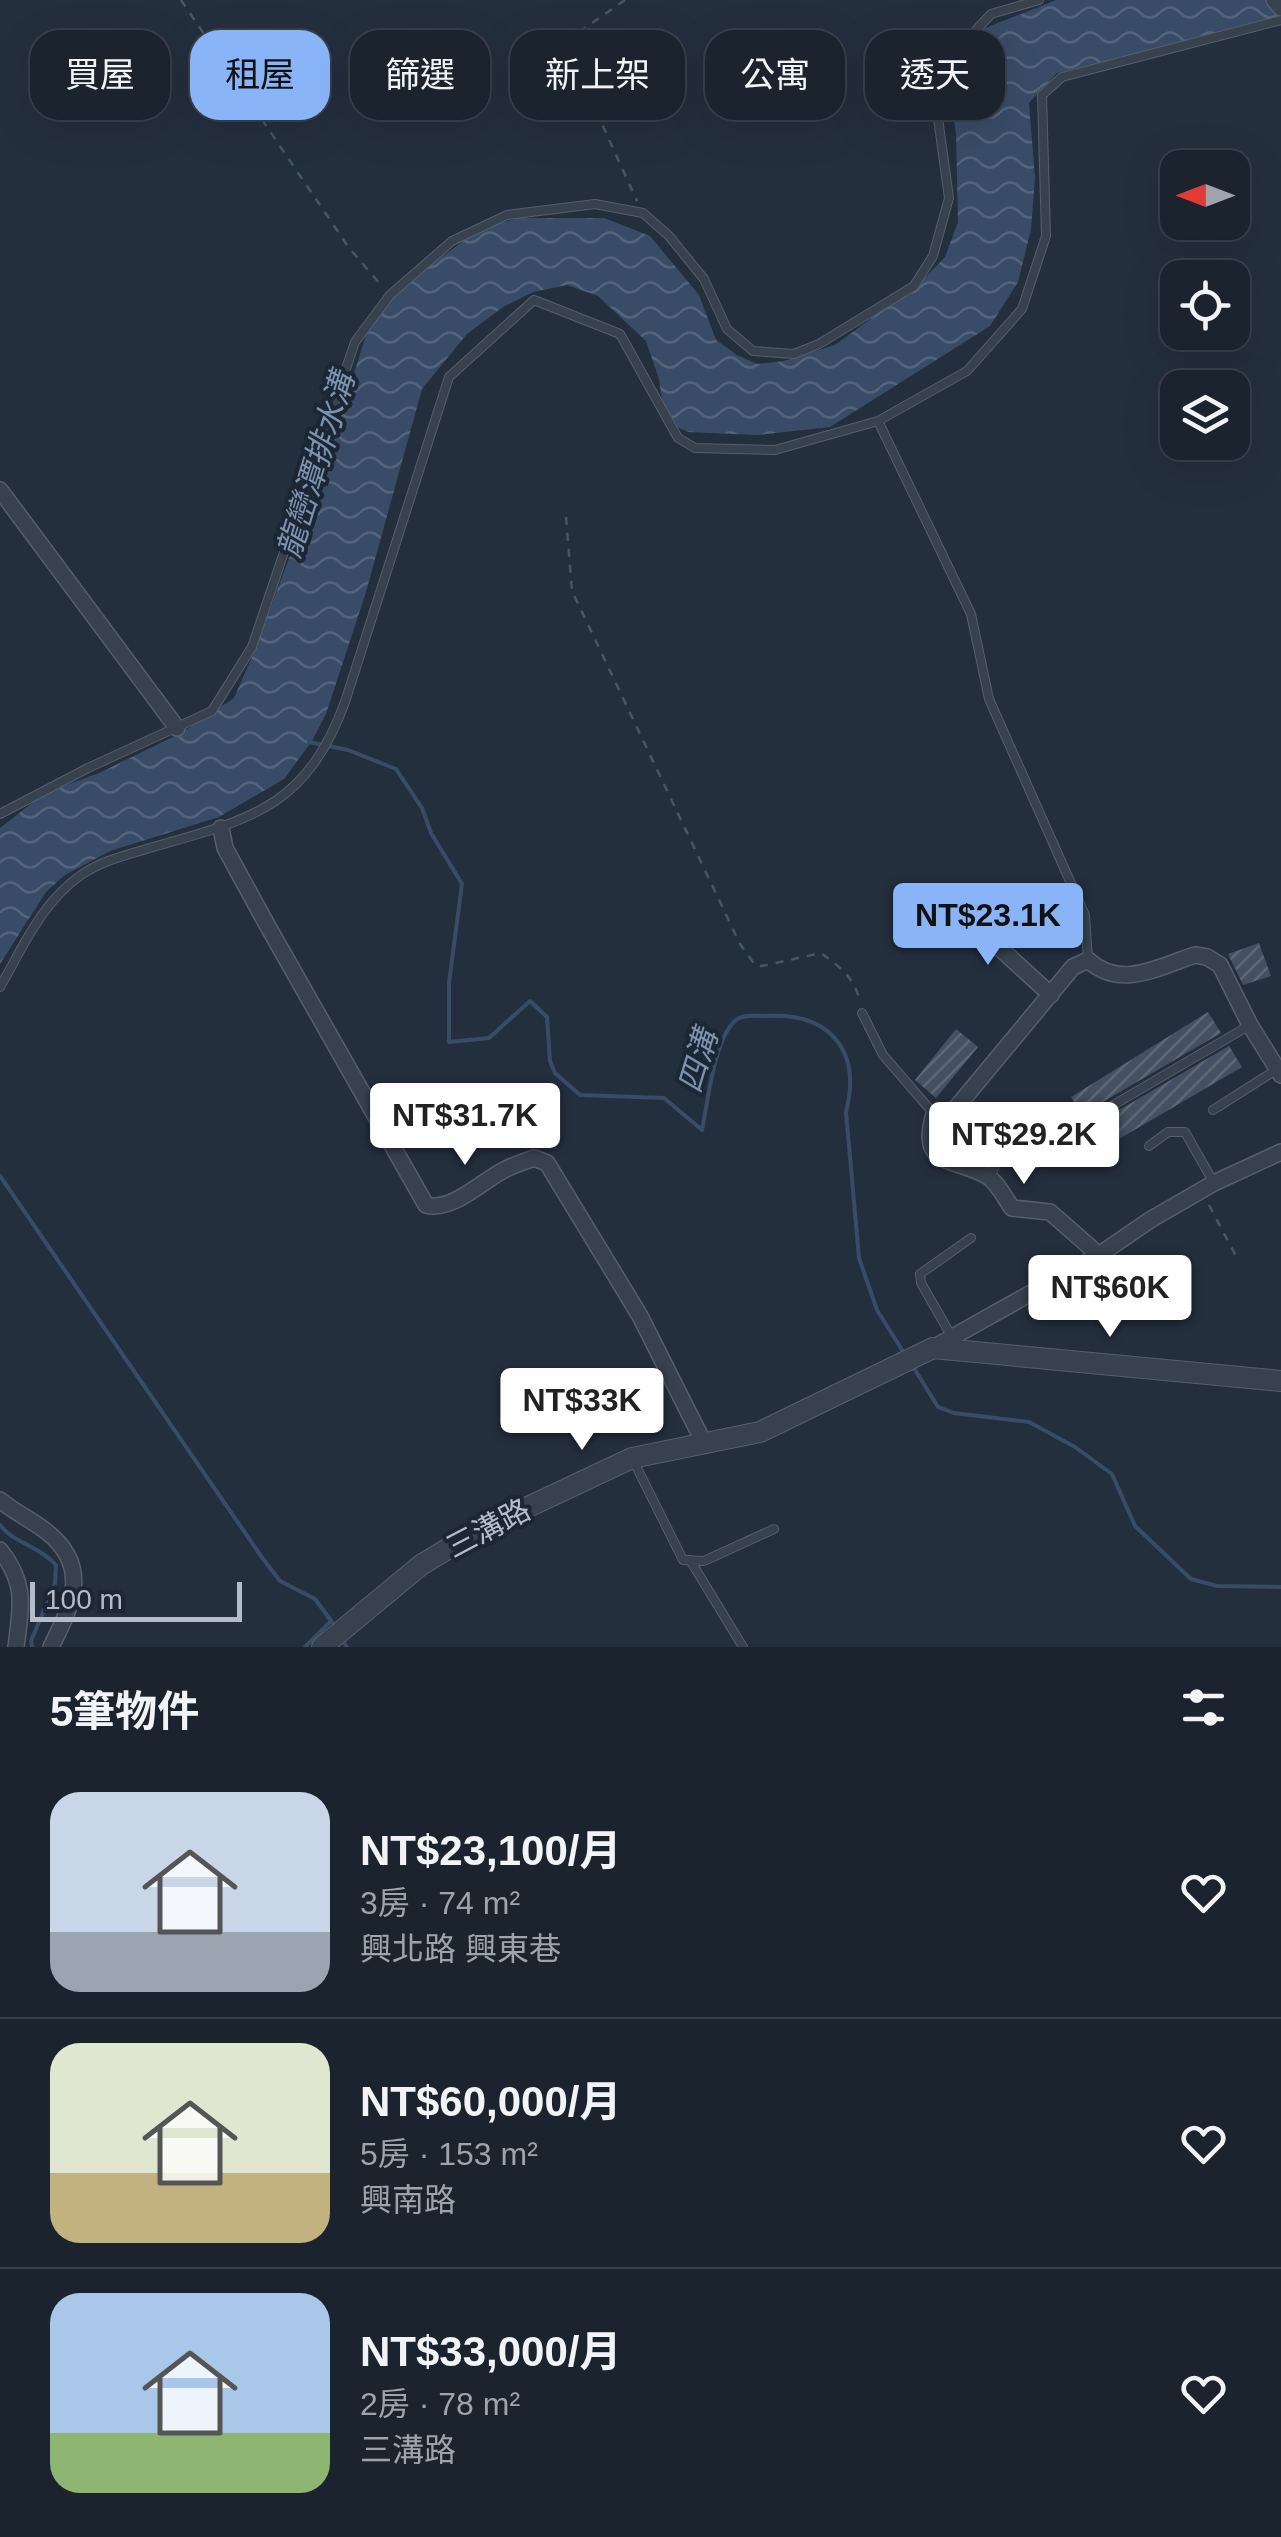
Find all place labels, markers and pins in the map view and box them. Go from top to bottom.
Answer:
pin: NT$23.1K [885,883,1091,968]
pin: NT$31.7K [362,1083,568,1168]
pin: NT$29.2K [921,1102,1127,1187]
pin: NT$60K [1029,1255,1191,1340]
pin: NT$33K [501,1368,663,1453]

